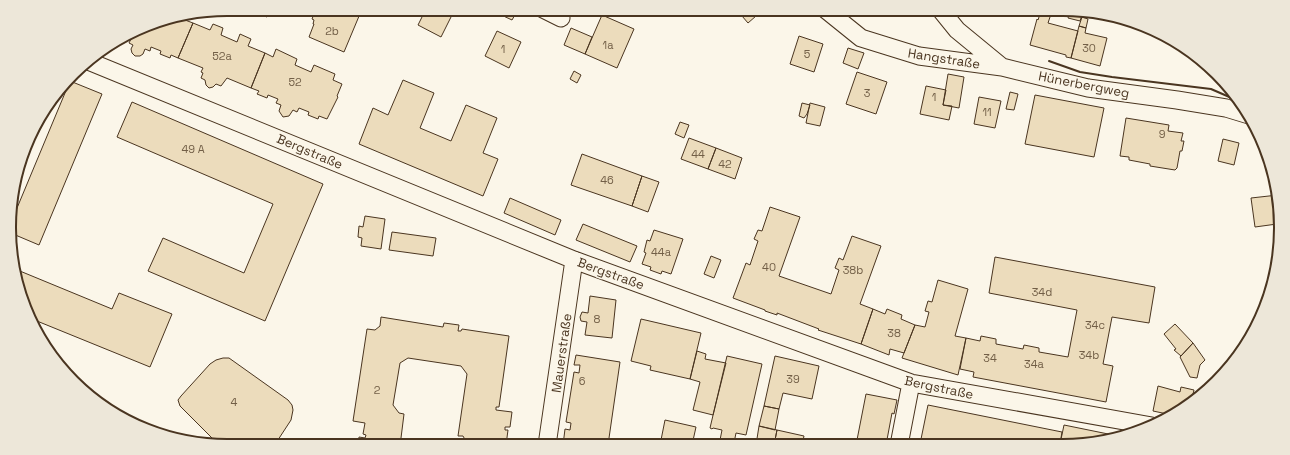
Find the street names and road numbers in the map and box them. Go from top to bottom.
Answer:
street label: Hangstraße [907,44,981,73]
street label: Hünerbergweg [1037,67,1131,102]
street label: Bergstraße [274,130,345,173]
street label: Bergstraße [575,254,647,293]
street label: Mauerstraße [548,312,575,394]
street label: Bergstraße [903,372,975,403]

